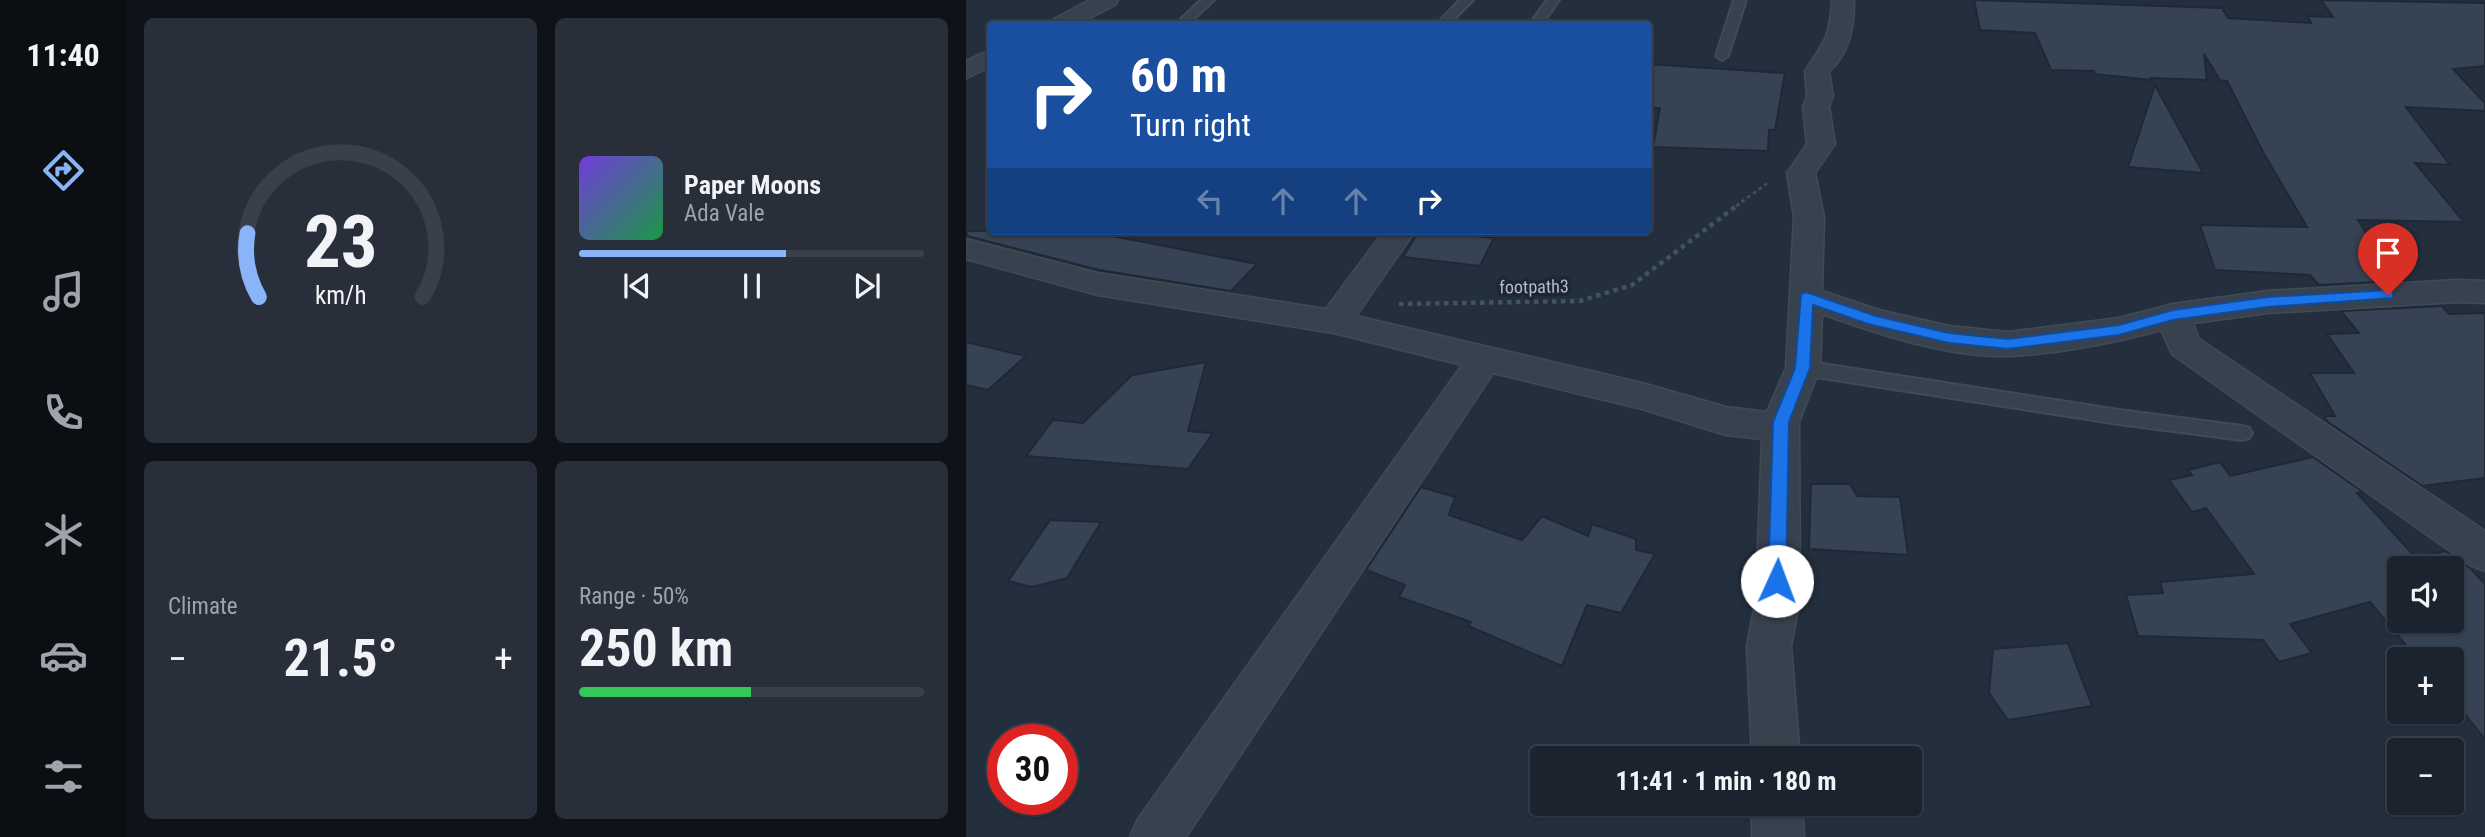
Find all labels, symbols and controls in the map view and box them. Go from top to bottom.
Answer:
text: 11:40 [26,36,100,74]
text: 60 m [1130,47,1227,104]
icon: right [1015,49,1106,140]
text: Turn right [1130,106,1251,144]
icon: directions [39,146,88,195]
text: Paper Moons [684,170,821,200]
icon: left [1191,182,1229,220]
icon: ahead [1264,182,1302,220]
icon: ahead [1337,182,1375,220]
icon: right [1410,182,1448,220]
text: 23 [304,199,377,285]
text: Ada Vale [684,200,764,227]
pin [2358,223,2418,295]
icon: arrive [2369,234,2407,272]
icon: music [39,267,88,316]
icon: previous [618,267,656,305]
icon: pause [733,267,771,305]
icon: next [848,267,886,305]
street label: footpath3 [1499,275,1569,298]
text: km/h [315,281,366,310]
icon: phone [39,388,88,437]
icon: climate [39,510,88,559]
position arrow [1740,544,1814,618]
map controls [2387,556,2464,815]
button: sound [2387,556,2464,633]
text: Range · 50% [579,583,689,610]
text: Climate [168,593,238,620]
text: 250 km [579,618,733,679]
text: 21.5° [283,628,398,689]
icon: car [39,631,88,680]
text: − [168,637,187,681]
text: + [494,637,513,681]
button: + [2387,647,2464,724]
speed limit sign: 30 [987,724,1078,815]
button: − [2387,738,2464,815]
icon: filters [39,752,88,801]
text: 11:41 · 1 min · 180 m [1616,766,1836,796]

